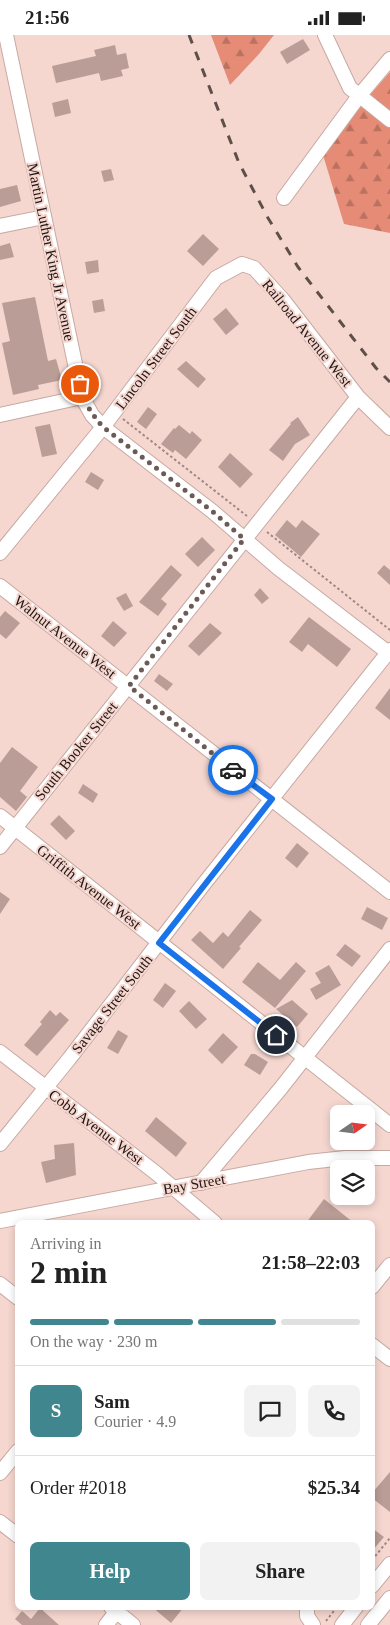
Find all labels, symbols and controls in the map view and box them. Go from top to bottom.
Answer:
text: 21:56 [25,7,69,28]
street label: Martin Luther King Jr Avenue [24,162,78,343]
street label: Railroad Avenue West [259,276,356,390]
street label: Lincoln Street South [112,303,200,412]
pin [59,363,101,405]
icon: bag [66,370,94,398]
street label: Walnut Avenue West [11,592,120,682]
street label: South Booker Street [32,698,121,803]
courier [208,745,258,795]
icon: car [219,756,247,784]
street label: Griffith Avenue West [34,842,145,933]
street label: Savage Street South [69,951,156,1057]
pin [255,1014,297,1056]
icon: home [262,1021,290,1049]
street label: Cobb Avenue West [46,1086,147,1168]
north arrow [330,1105,375,1150]
map controls [330,1105,375,1205]
button: layers [330,1160,375,1205]
street label: Bay Street [162,1171,227,1197]
text: Arriving in [30,1235,102,1252]
text: 21:58–22:03 [262,1252,360,1273]
text: 2 min [30,1254,107,1290]
text: On the way · 230 m [30,1333,158,1350]
button: chat [244,1385,296,1437]
button: phone [308,1385,360,1437]
text: Sam [94,1391,130,1412]
text: S [51,1400,61,1421]
text: Courier · 4.9 [94,1413,176,1430]
text: Order #2018 [30,1477,127,1498]
text: $25.34 [308,1477,360,1498]
button: Help [30,1542,190,1600]
button: Share [200,1542,360,1600]

